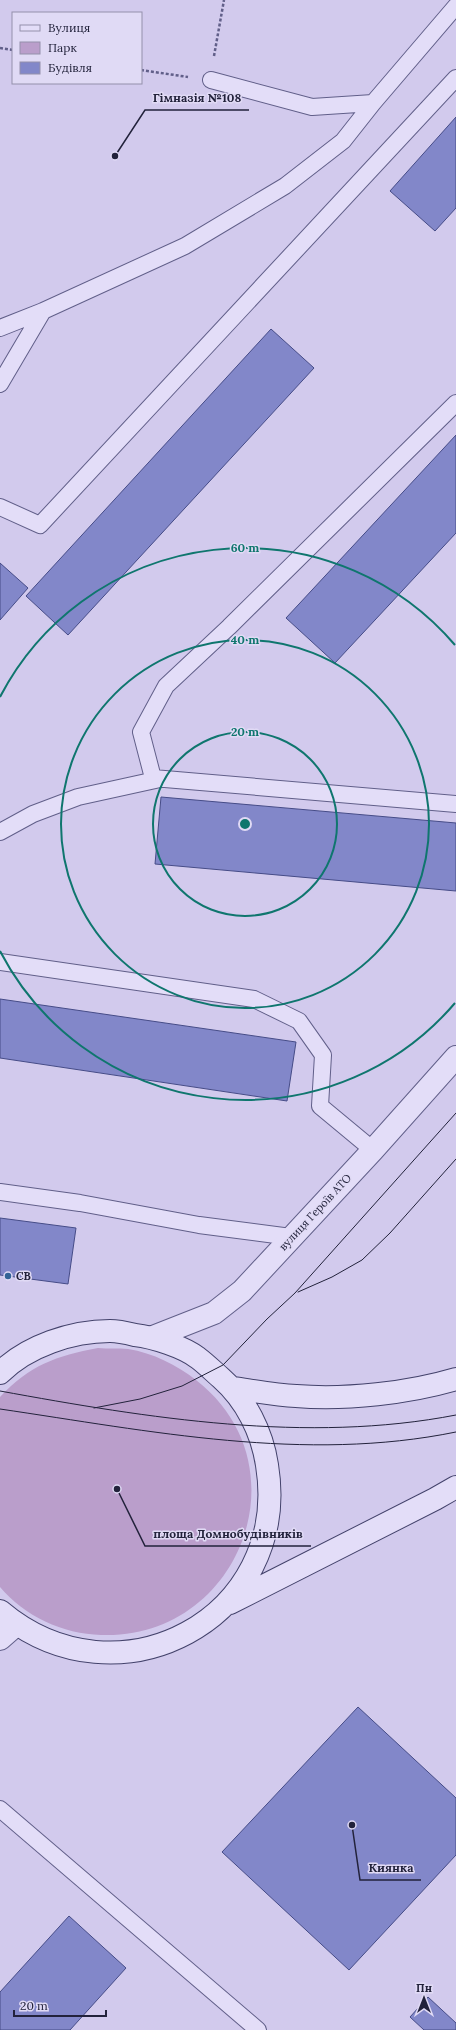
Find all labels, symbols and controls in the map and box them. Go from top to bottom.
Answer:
legend [12,12,142,84]
text: Вулиця [48,20,90,35]
text: Парк [48,40,77,55]
text: Будівля [48,60,92,75]
callout: Гімназія №108 [145,86,249,110]
text: Гімназія №108 [153,90,241,105]
text: 60 m [231,540,259,555]
text: 40 m [231,632,259,647]
text: 20 m [231,724,259,739]
centre of rings [238,817,252,831]
street label: вулиця Героїв АТО [276,1171,354,1253]
place label: СВ [16,1269,31,1283]
marker: СВ [3,1271,13,1281]
callout: площа Домнобудівників [145,1522,311,1546]
text: площа Домнобудівників [153,1526,303,1541]
callout: Киянка [360,1856,421,1880]
text: Киянка [369,1860,414,1875]
north arrow [404,1978,444,2018]
text: Пн [416,1981,432,1995]
scale bar [14,1992,106,2018]
text: 20 m [20,1998,48,2013]

